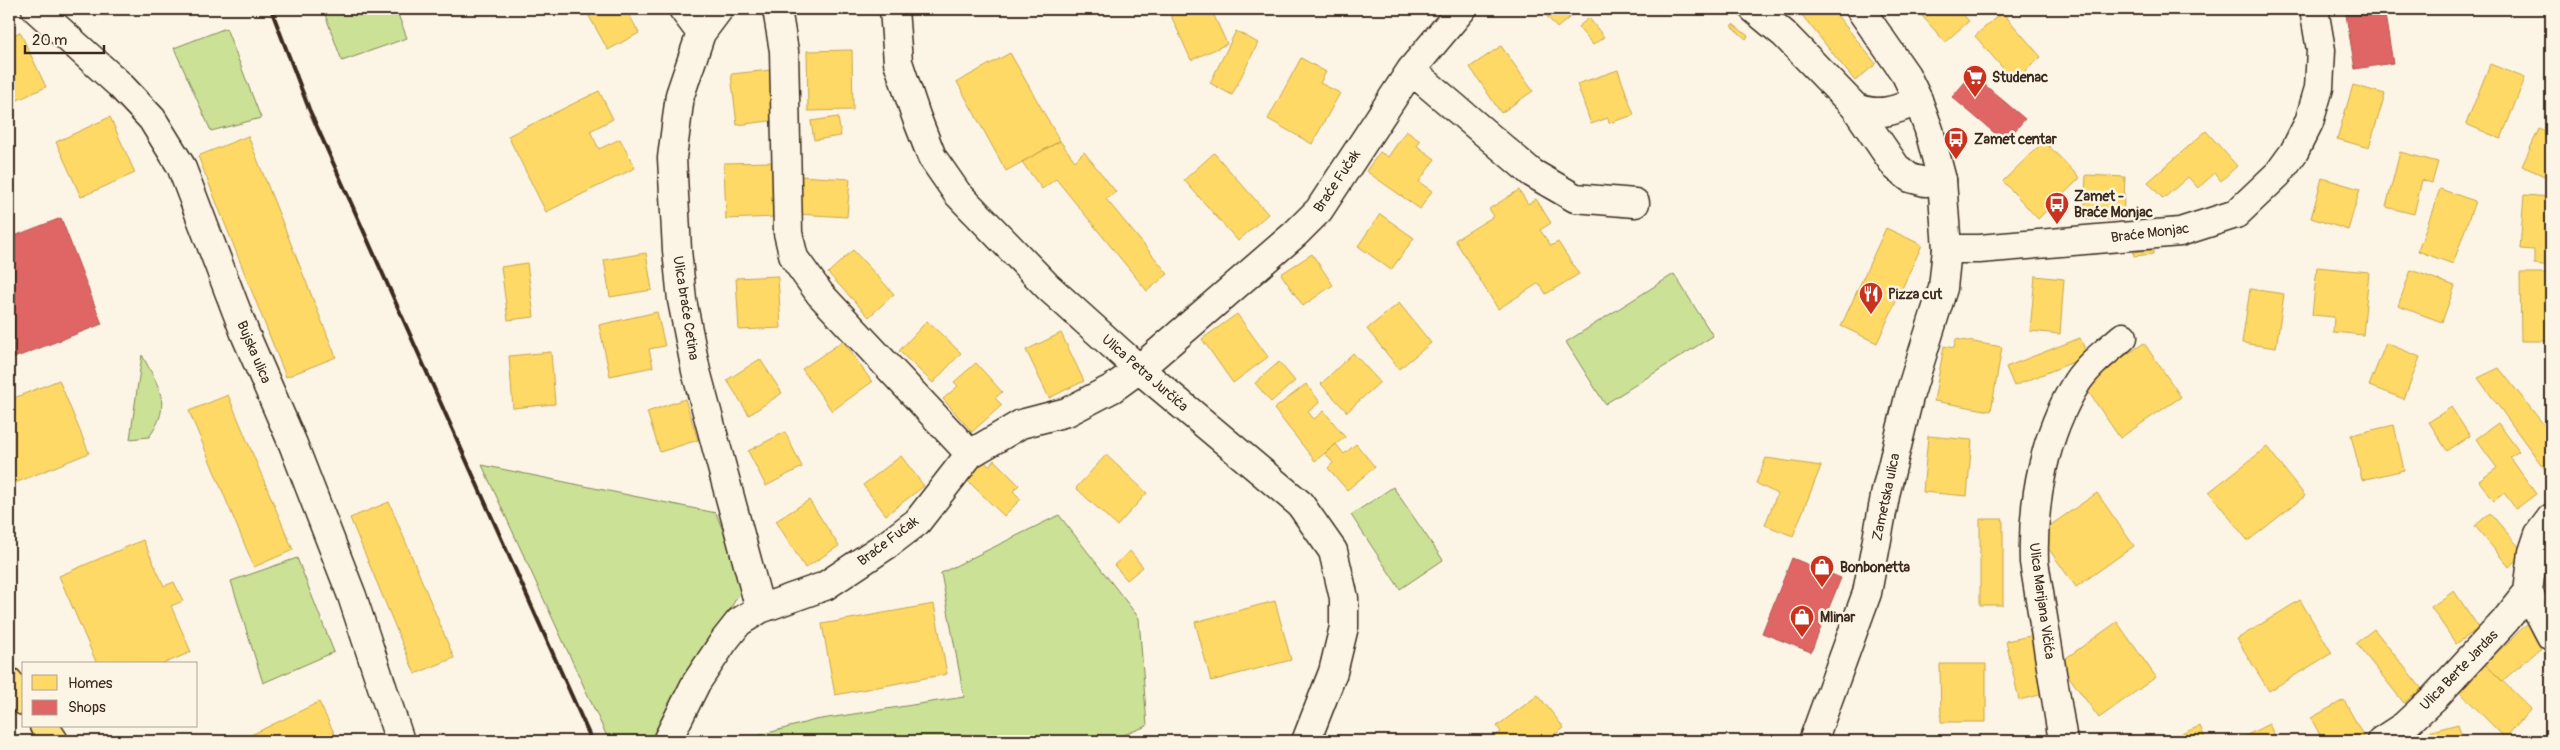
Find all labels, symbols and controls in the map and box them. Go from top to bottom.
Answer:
scale bar [25,22,104,54]
text: 20 m [32,31,67,50]
supermarket icon: Studenac [1962,64,1988,98]
place label: Studenac [1992,69,2048,86]
bus stop icon: Zamet centar [1943,126,1969,160]
place label: Zamet centar [1974,131,2058,148]
street label: Braće Fučak [1310,146,1364,215]
place label: Zamet - Braće Monjac [2074,188,2153,221]
bus stop icon: Zamet - Braće Monjac [2044,191,2070,225]
street label: Braće Monjac [2110,220,2190,246]
street label: Ulica braće Cetina [669,255,703,361]
restaurant icon: Pizza cut [1858,281,1884,315]
place label: Pizza cut [1888,286,1943,303]
street label: Bujska ulica [233,318,275,386]
street label: Ulica Petra Jurčića [1098,331,1192,415]
street label: Zametska ulica [1868,452,1904,542]
street label: Braće Fućak [854,513,922,569]
street label: Ulica Marijana Vičića [2025,542,2059,660]
shop icon: Bonbonetta [1809,554,1835,588]
place label: Bonbonetta [1840,559,1911,576]
shop icon: Mlinar [1789,604,1815,638]
place label: Mlinar [1820,609,1856,626]
street label: Ulica Berte Jardas [2417,626,2502,714]
legend [22,662,198,728]
text: Homes [68,674,113,693]
text: Shops [68,698,106,717]

